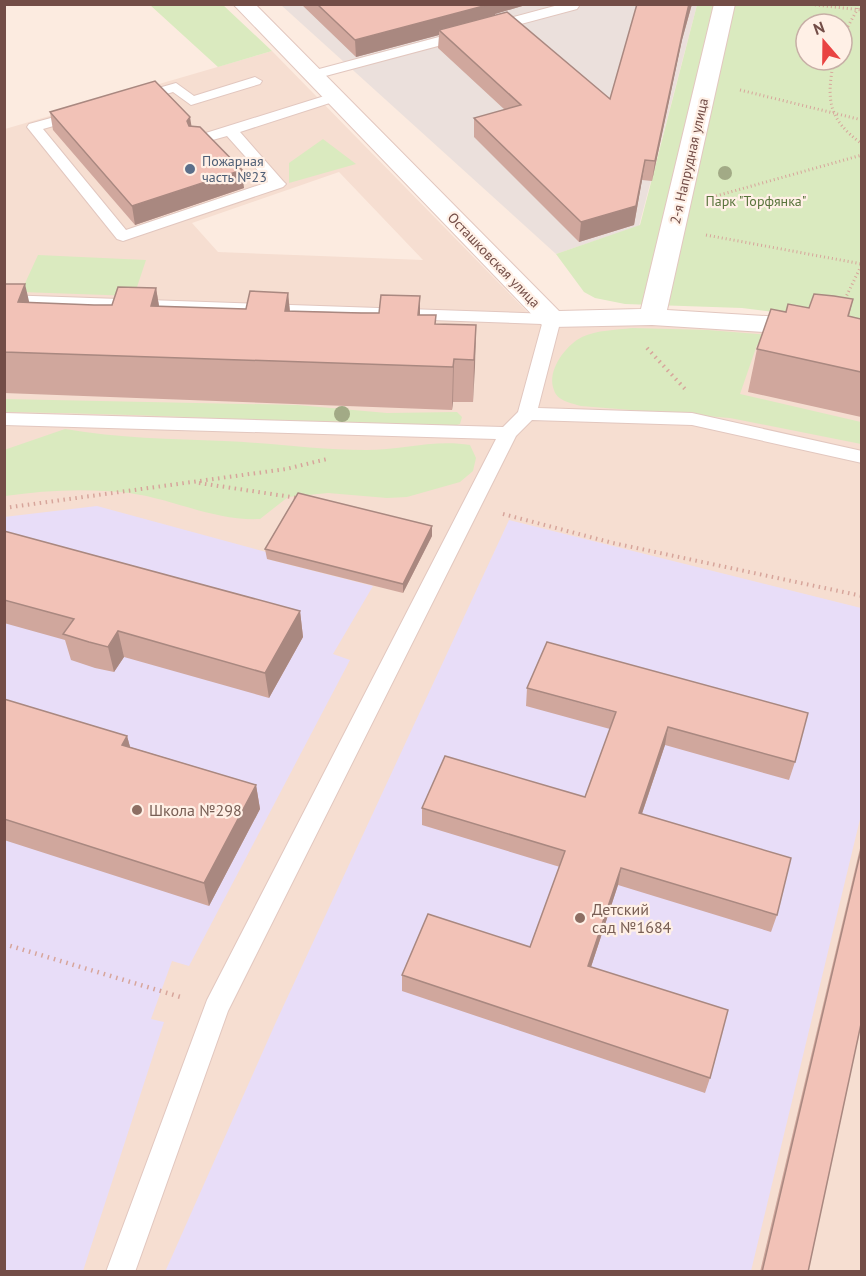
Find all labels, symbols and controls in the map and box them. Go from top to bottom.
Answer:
north arrow [794,12,854,72]
text: N [811,17,827,39]
street label: 2-я Напрудная улица [666,96,712,226]
place label: Пожарная часть №23 [202,152,267,186]
marker: Пожарная часть №23 [183,162,197,176]
park label: Парк "Торфянка" [705,192,807,210]
street label: Осташковская улица [444,209,544,311]
place label: Школа №298 [149,800,242,820]
marker: Школа №298 [130,803,144,817]
place label: Детский сад №1684 [592,899,672,937]
marker: Детский сад №1684 [573,911,587,925]

